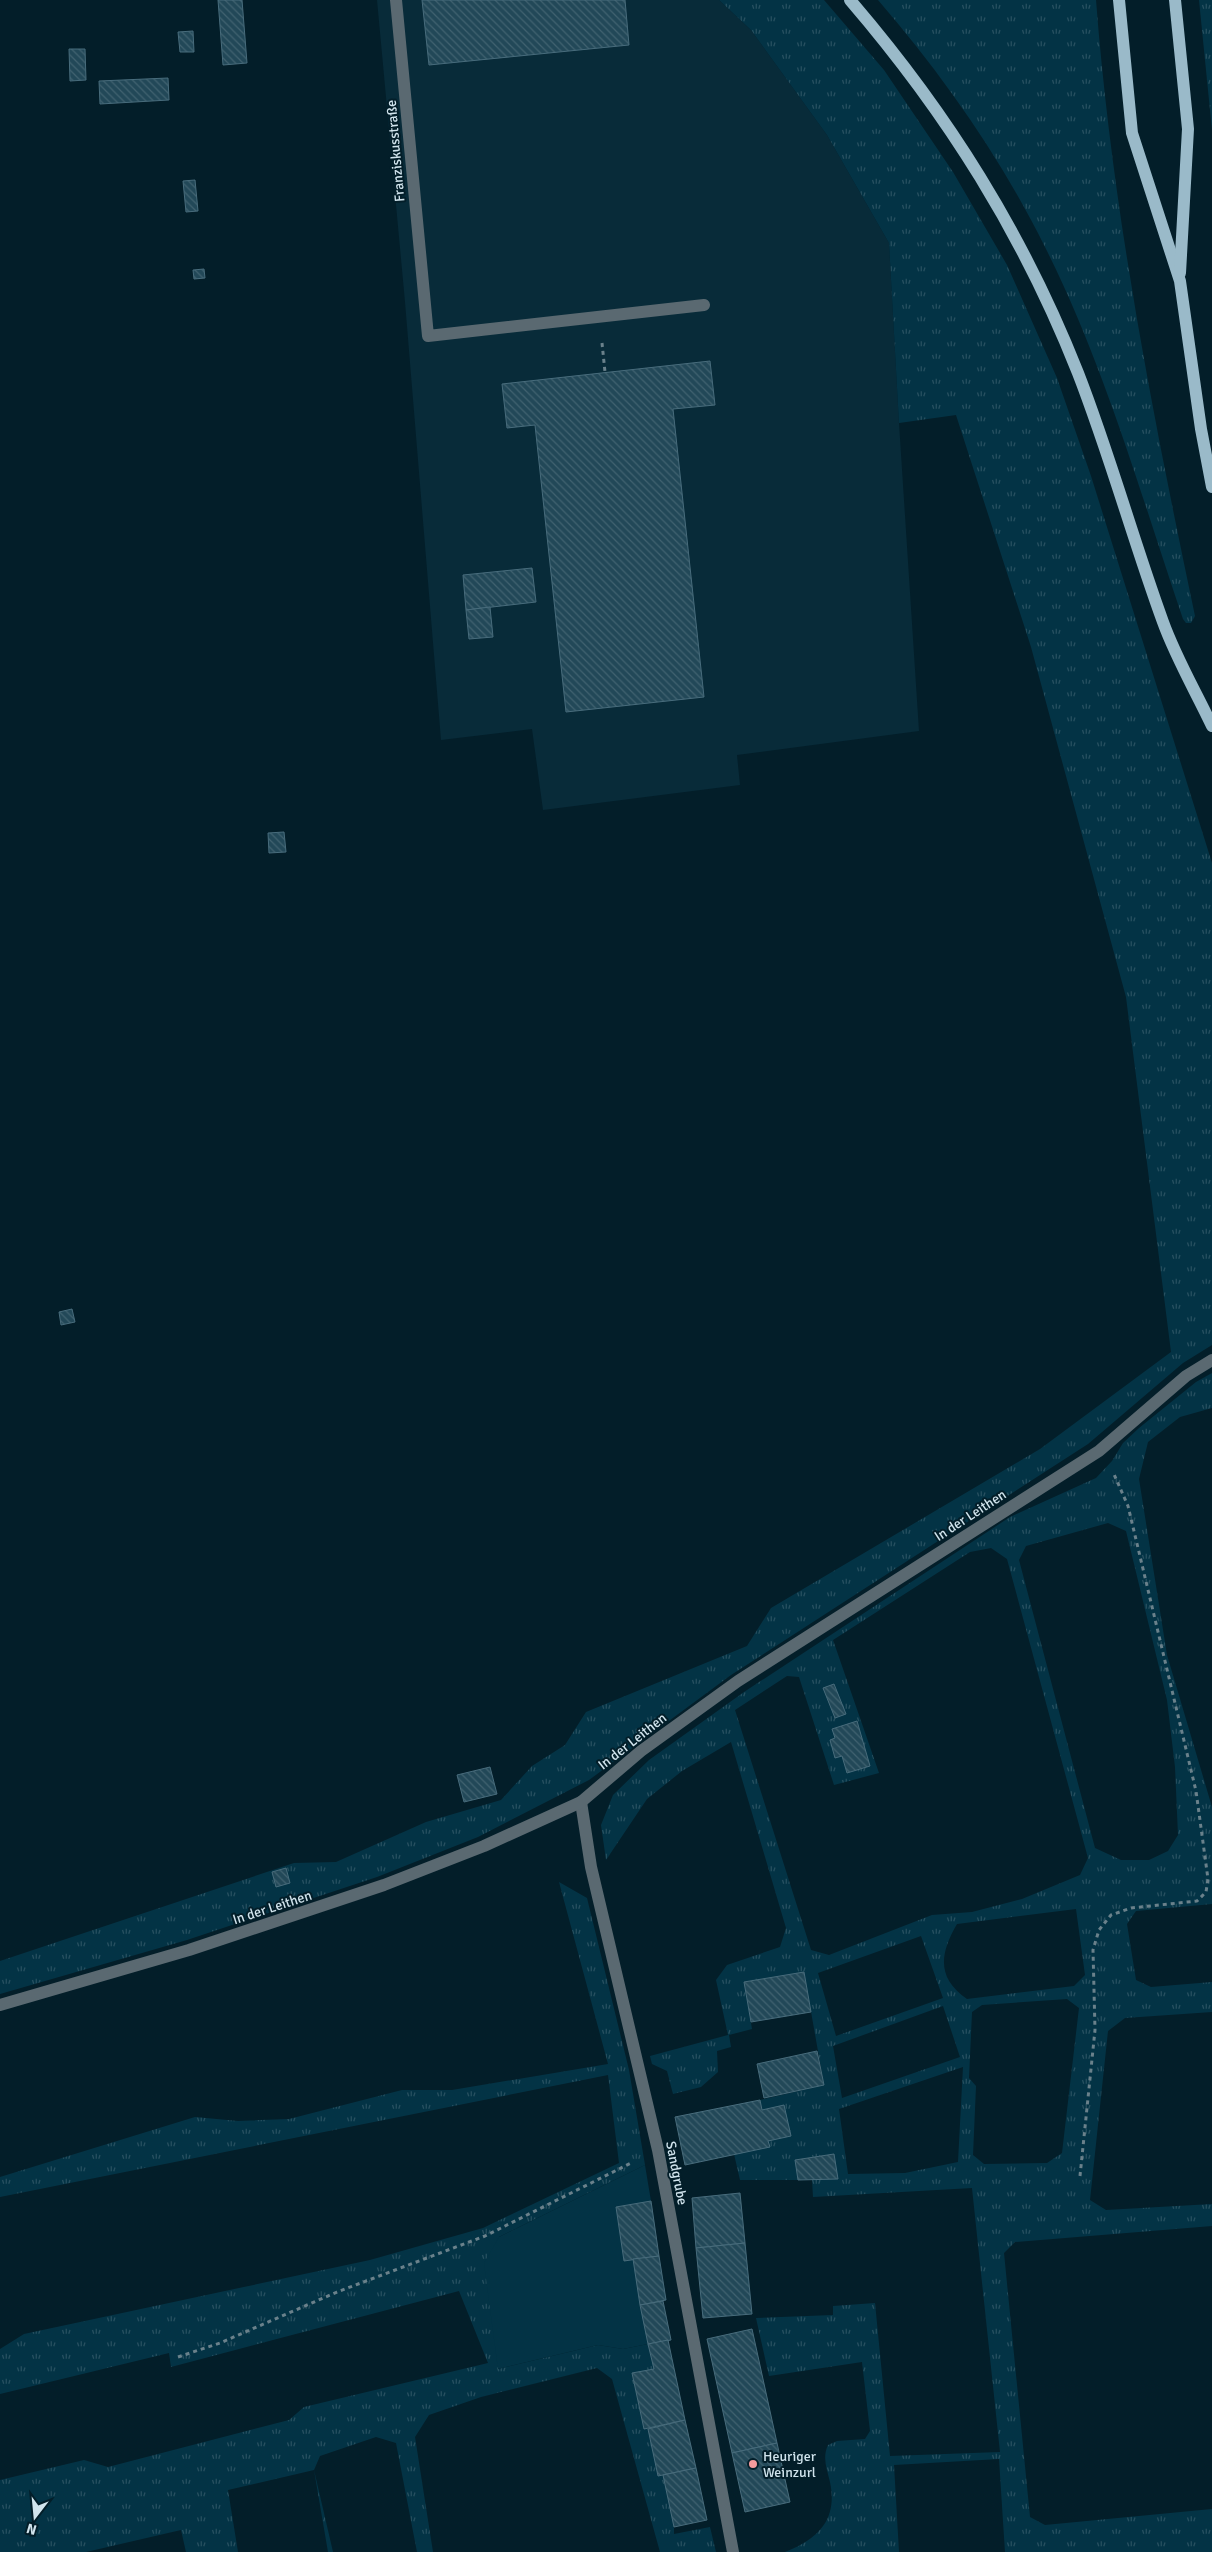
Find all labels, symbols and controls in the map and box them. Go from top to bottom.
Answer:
street label: Franziskusstraße [383,99,408,203]
street label: In der Leithen [931,1486,1009,1545]
street label: In der Leithen [595,1709,670,1773]
street label: In der Leithen [230,1887,314,1928]
street label: Sandgrube [662,2140,691,2206]
place label: Heuriger Weinzurl [763,2448,817,2481]
marker: Heuriger Weinzurl [747,2458,759,2470]
north arrow [10,2492,60,2542]
text: N [25,2520,39,2539]

